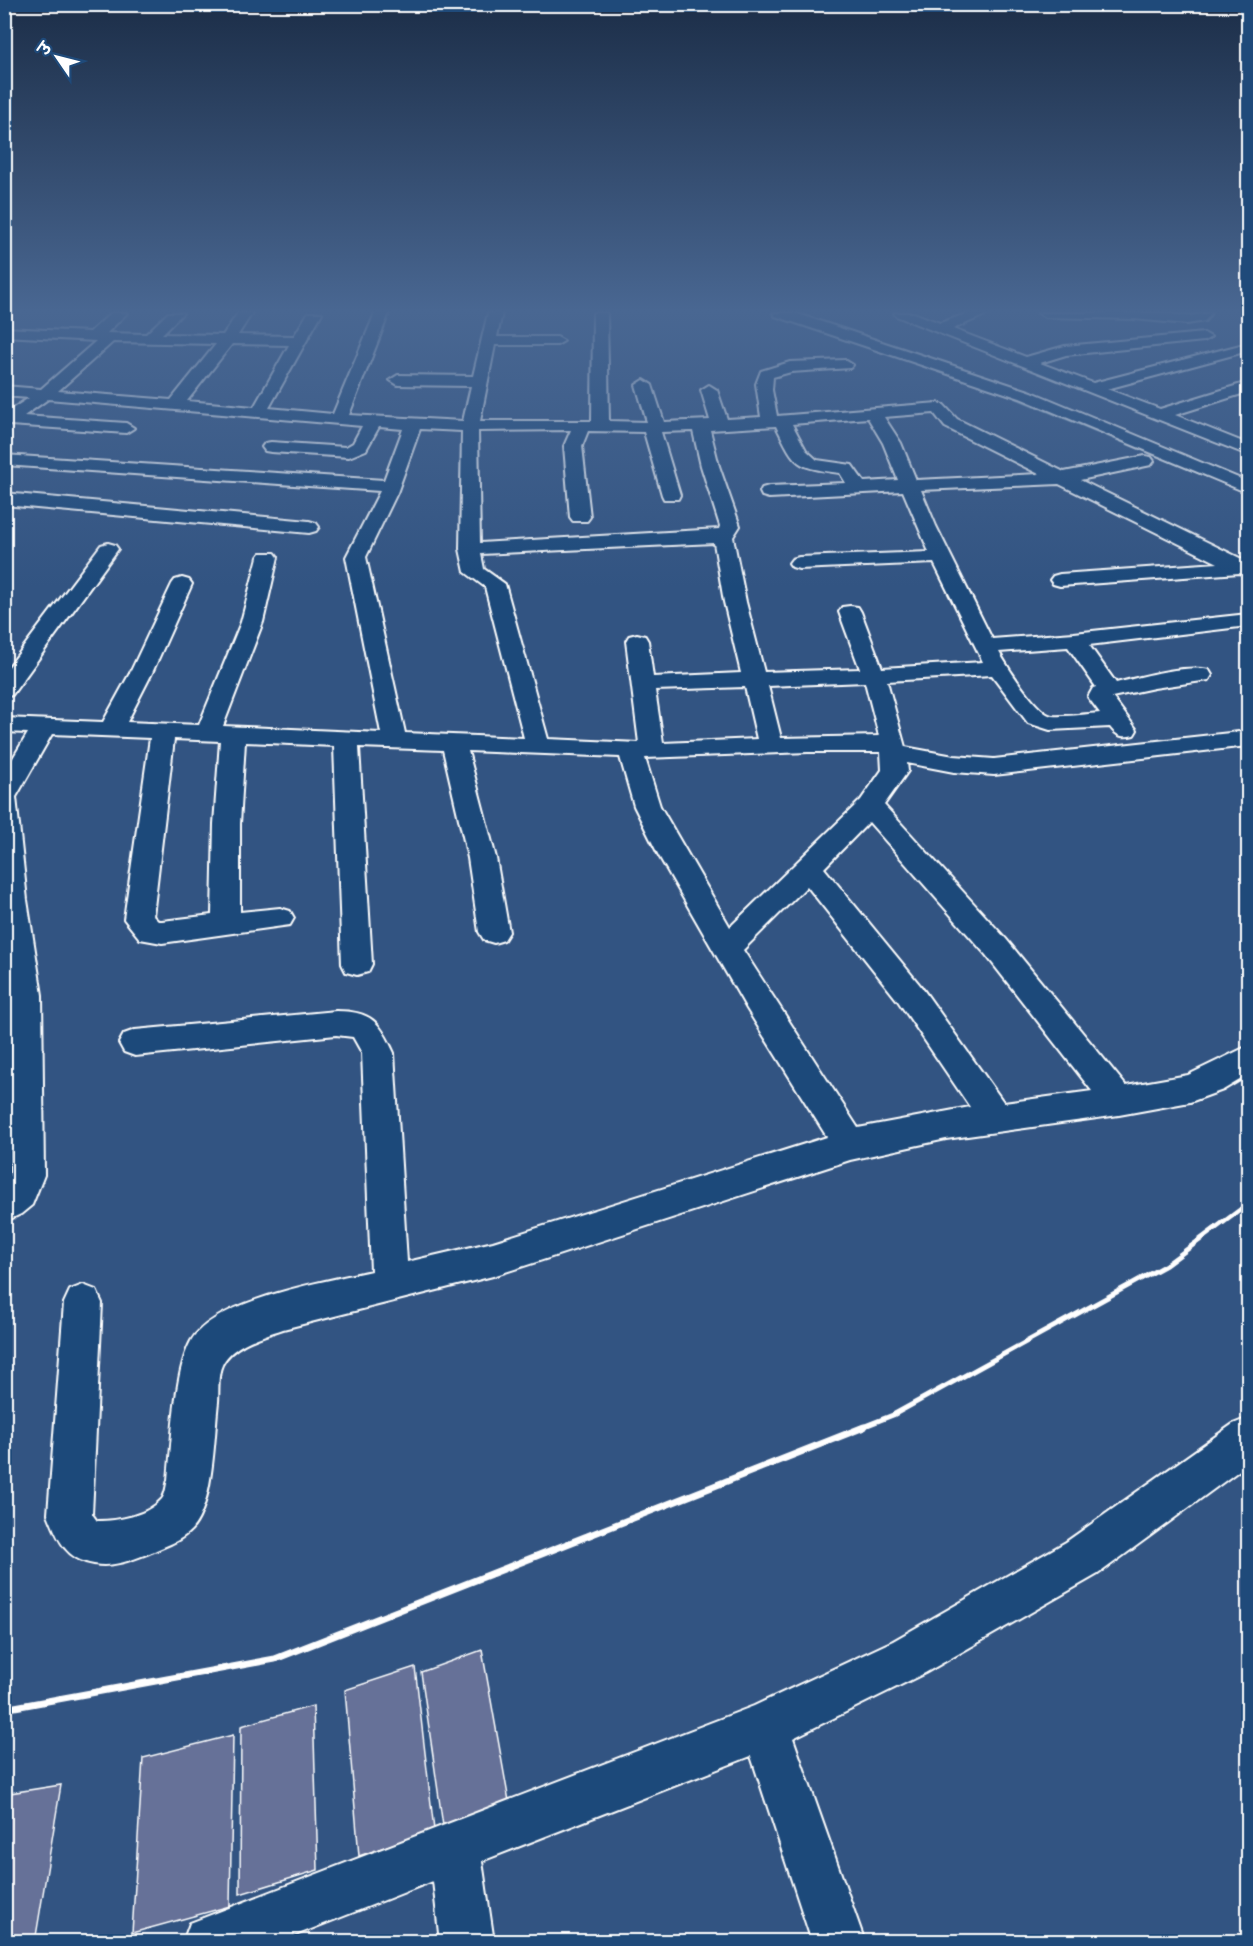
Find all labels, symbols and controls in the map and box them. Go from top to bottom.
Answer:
north arrow [27,27,87,87]
text: उ [33,38,58,61]

